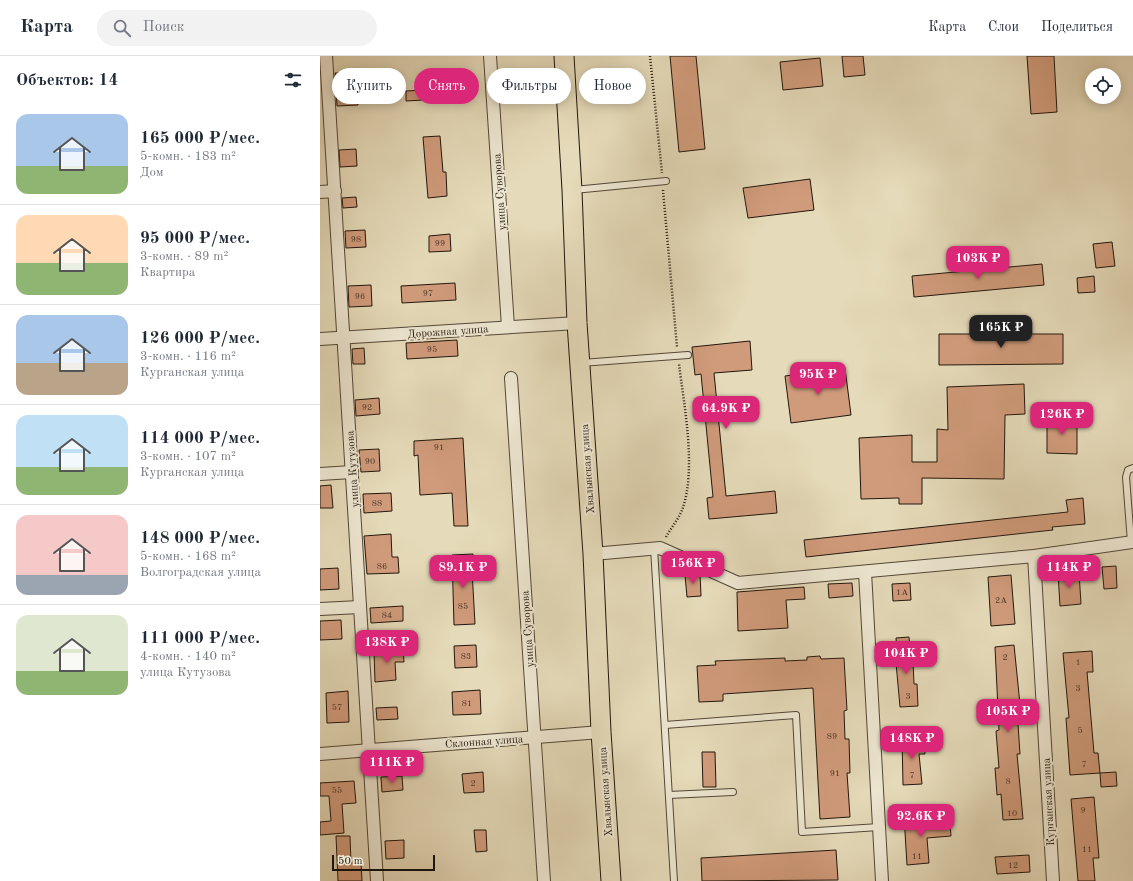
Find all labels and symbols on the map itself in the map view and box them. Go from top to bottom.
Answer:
street label: улица Суворова [492,153,509,231]
house number: 98 [351,235,361,244]
house number: 99 [435,239,445,248]
pin: 103K ₽ [945,246,1011,280]
house number: 97 [423,289,433,298]
house number: 96 [355,292,365,301]
pin: 165K ₽ [968,315,1034,349]
street label: Дорожная улица [407,324,489,341]
house number: 95 [427,345,437,354]
pin: 95K ₽ [790,362,846,396]
pin: 64.9K ₽ [689,396,763,430]
pin: 126K ₽ [1029,402,1095,436]
house number: 92 [362,403,372,412]
street label: Хвалынская улица [580,423,597,514]
street label: улица Кутузова [345,430,362,508]
house number: 91 [434,443,444,452]
house number: 90 [365,457,375,466]
house number: 88 [372,499,382,508]
pin: 156K ₽ [660,551,726,585]
pin: 89.1K ₽ [426,555,500,589]
pin: 114K ₽ [1036,555,1102,589]
house number: 86 [377,562,387,571]
house number: 1А [896,588,908,597]
street label: улица Суворова [520,590,537,668]
house number: 2А [995,596,1007,605]
house number: 85 [458,602,468,611]
house number: 84 [382,611,392,620]
pin: 138K ₽ [354,630,420,664]
pin: 104K ₽ [873,641,939,675]
house number: 83 [461,652,471,661]
house number: 2 [1002,653,1008,662]
house number: 1 [1075,658,1081,667]
house number: 3 [1075,684,1081,693]
house number: 3 [905,692,911,701]
house number: 81 [462,699,472,708]
pin: 105K ₽ [975,699,1041,733]
house number: 57 [332,703,342,712]
pin: 148K ₽ [879,726,945,760]
house number: 5 [1077,726,1083,735]
house number: 89 [827,732,837,741]
street label: Склонная улица [445,734,524,751]
street label: Хвалынская улица [598,746,615,837]
pin: 111K ₽ [359,750,425,784]
street label: Курганская улица [1042,757,1057,846]
house number: 7 [1081,760,1087,769]
house number: 91 [830,769,840,778]
house number: 7 [909,771,915,780]
house number: 8 [1005,777,1011,786]
house number: 2 [470,779,476,788]
house number: 55 [332,786,342,795]
pin: 92.6K ₽ [884,804,958,838]
house number: 9 [1080,806,1086,815]
house number: 10 [1007,809,1017,818]
house number: 11 [1082,845,1092,854]
house number: 11 [912,852,922,861]
scale bar [332,853,435,872]
house number: 12 [1008,861,1018,870]

